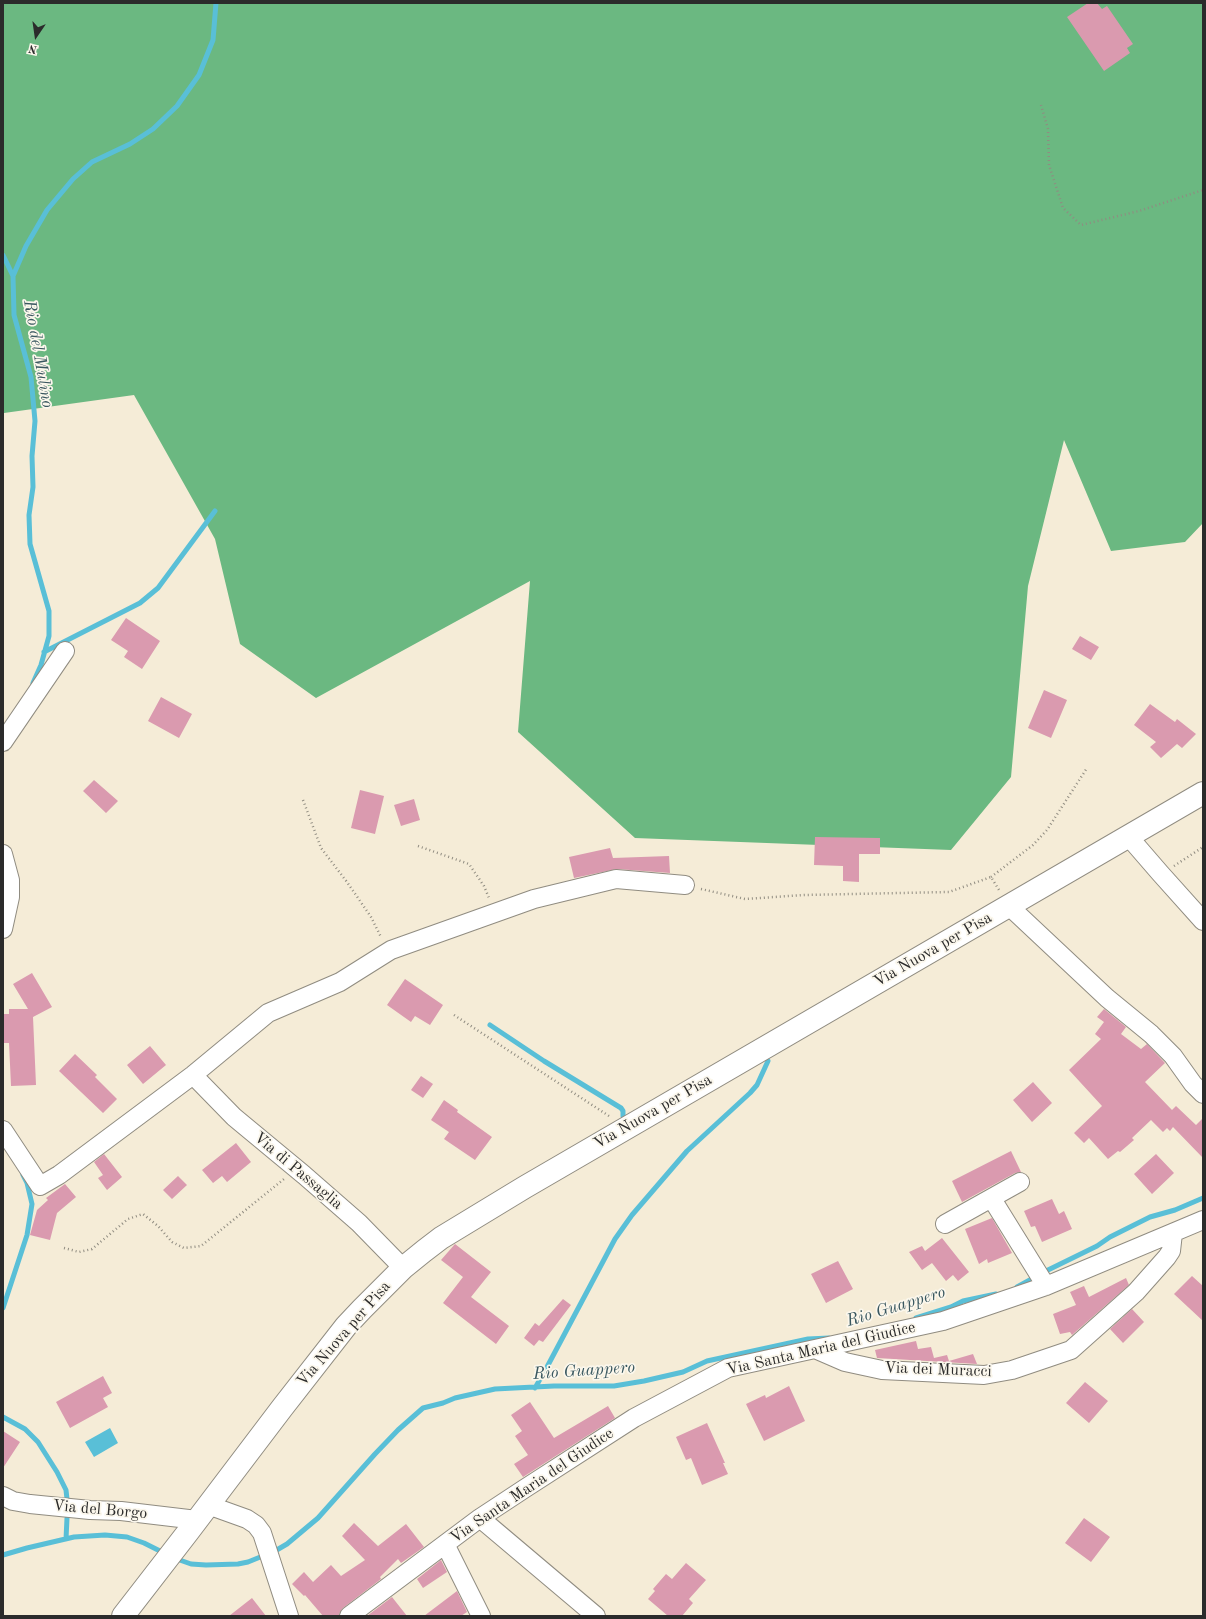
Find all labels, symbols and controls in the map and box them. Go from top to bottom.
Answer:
north arrow [16,16,56,56]
text: N [28,42,39,54]
water label: Rio del Mulino [18,298,58,410]
street label: Via Nuova per Pisa [870,908,996,992]
street label: Via Nuova per Pisa [590,1070,716,1154]
street label: Via di Passaglia [249,1128,347,1214]
street label: Via Nuova per Pisa [293,1277,395,1391]
water label: Rio Guappero [844,1282,948,1332]
street label: Via Santa Maria del Giudice [725,1318,917,1380]
water label: Rio Guappero [532,1357,636,1385]
street label: Via dei Muracci [884,1359,992,1381]
street label: Via Santa Maria del Giudice [447,1424,617,1548]
street label: Via del Borgo [52,1496,148,1524]

